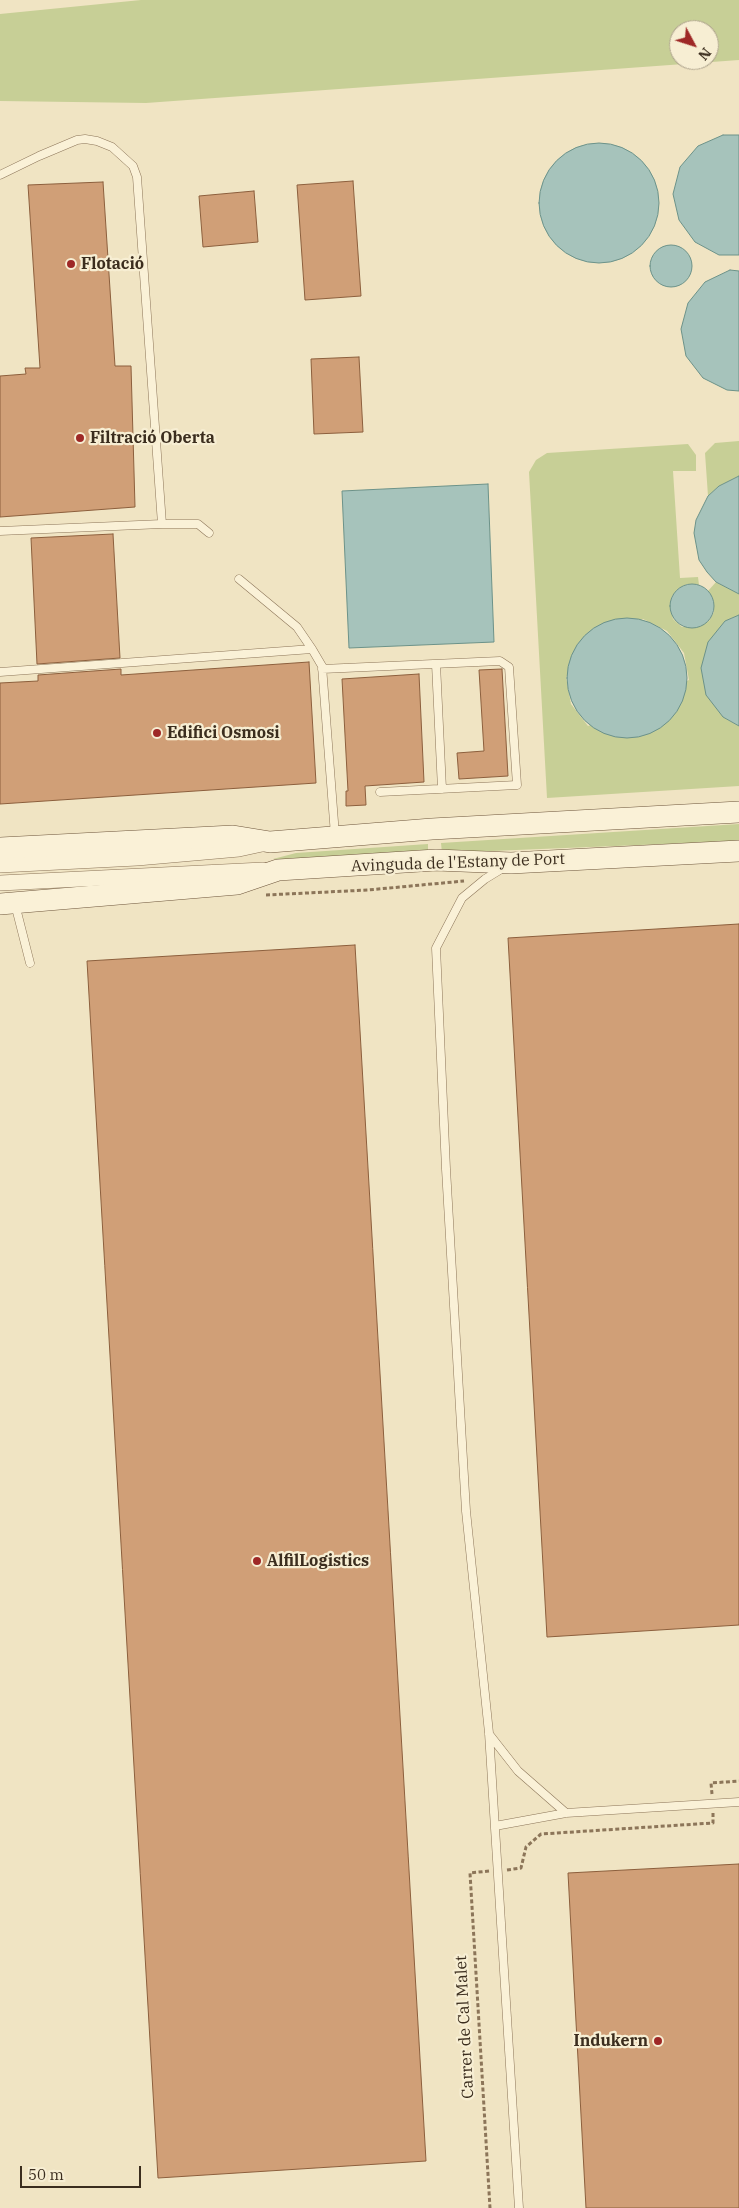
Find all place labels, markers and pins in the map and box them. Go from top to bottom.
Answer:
place label: Flotació [81,254,144,274]
marker: Flotació [65,258,77,270]
place label: Filtració Oberta [90,428,215,448]
marker: Filtració Oberta [74,432,86,444]
place label: Edifici Osmosi [167,723,280,743]
marker: Edifici Osmosi [151,727,163,739]
place label: AlfilLogistics [267,1551,369,1571]
marker: AlfilLogistics [251,1555,263,1567]
place label: Indukern [574,2031,648,2051]
marker: Indukern [652,2035,664,2047]

